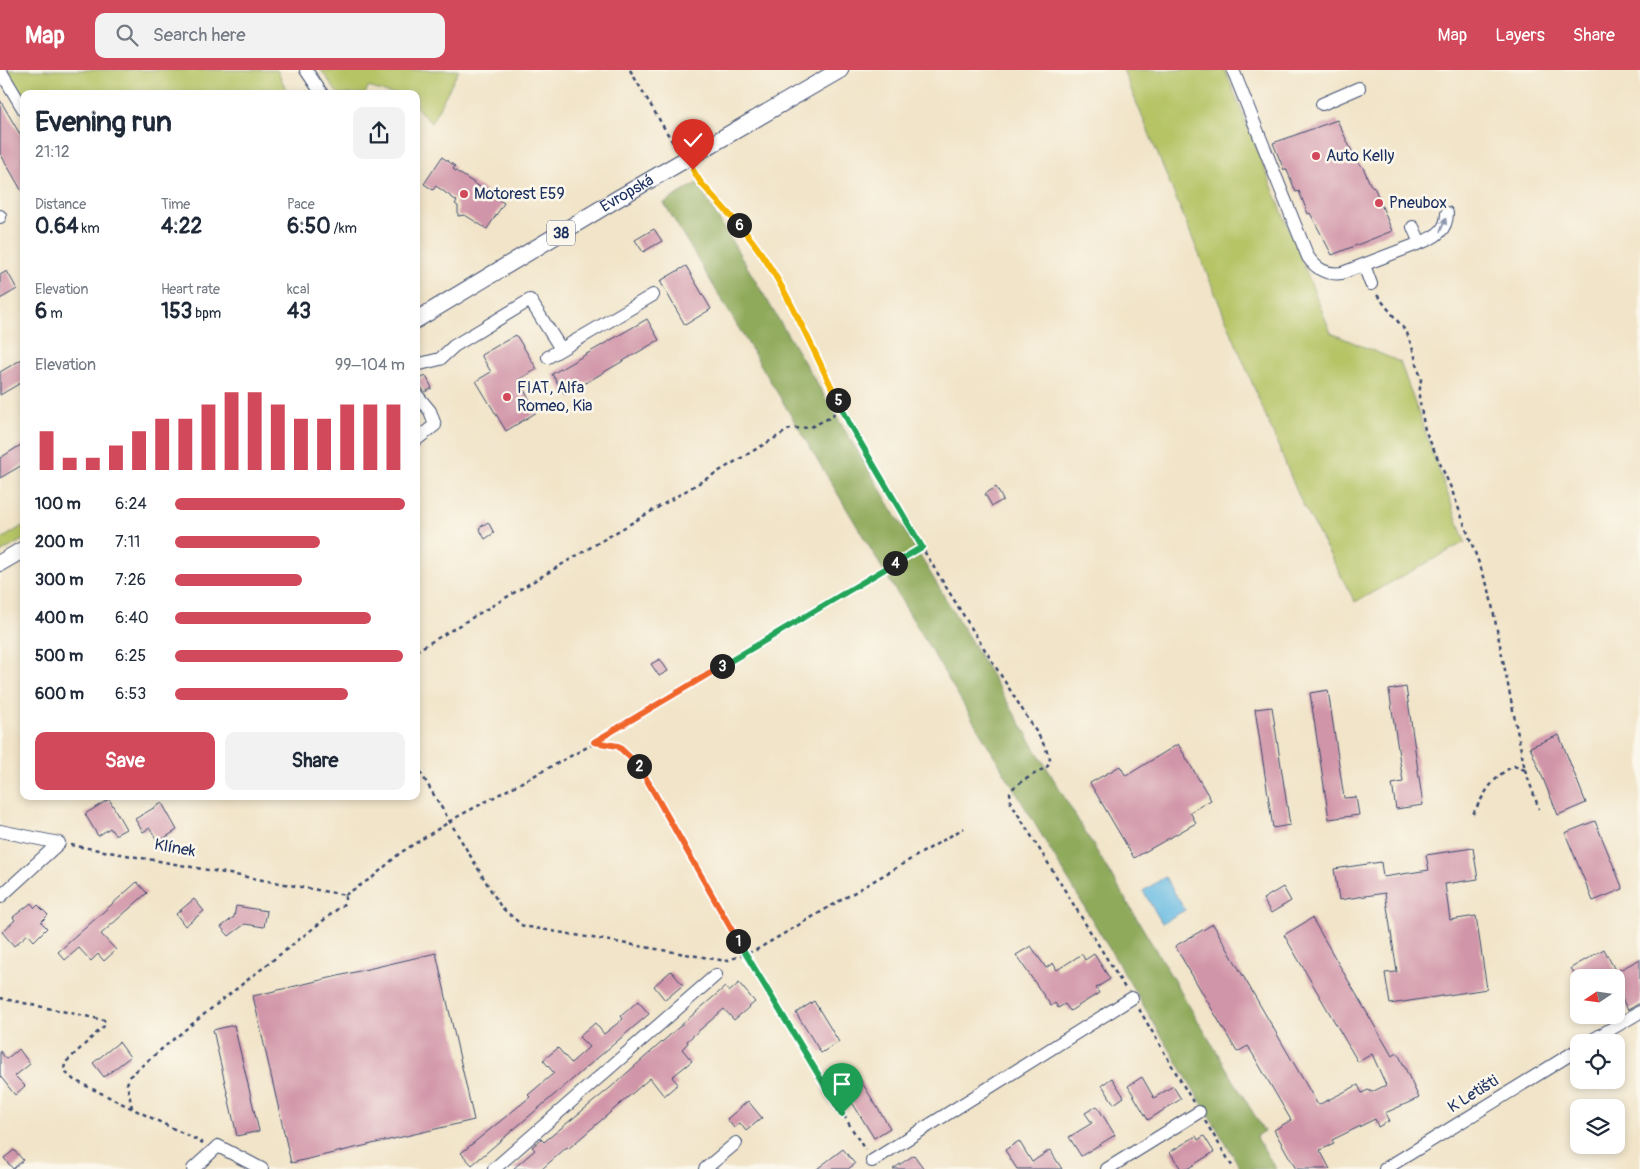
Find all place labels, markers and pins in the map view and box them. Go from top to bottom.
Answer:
pin [672,119,714,170]
place label: Auto Kelly [1326,146,1394,166]
marker: Auto Kelly [1310,150,1322,162]
place label: Motorest E59 [474,184,565,204]
marker: Motorest E59 [458,188,470,200]
place label: Pneubox [1389,193,1447,213]
marker: Pneubox [1373,197,1385,209]
pin: 6 [726,212,752,238]
place label: FIAT, Alfa Romeo, Kia [517,378,593,416]
pin: 5 [826,388,850,412]
marker: FIAT, Alfa Romeo, Kia [501,391,513,403]
pin: 4 [882,550,908,576]
pin: 3 [710,654,734,678]
pin: 2 [626,754,652,778]
pin: 1 [726,928,750,954]
pin [821,1063,863,1114]

